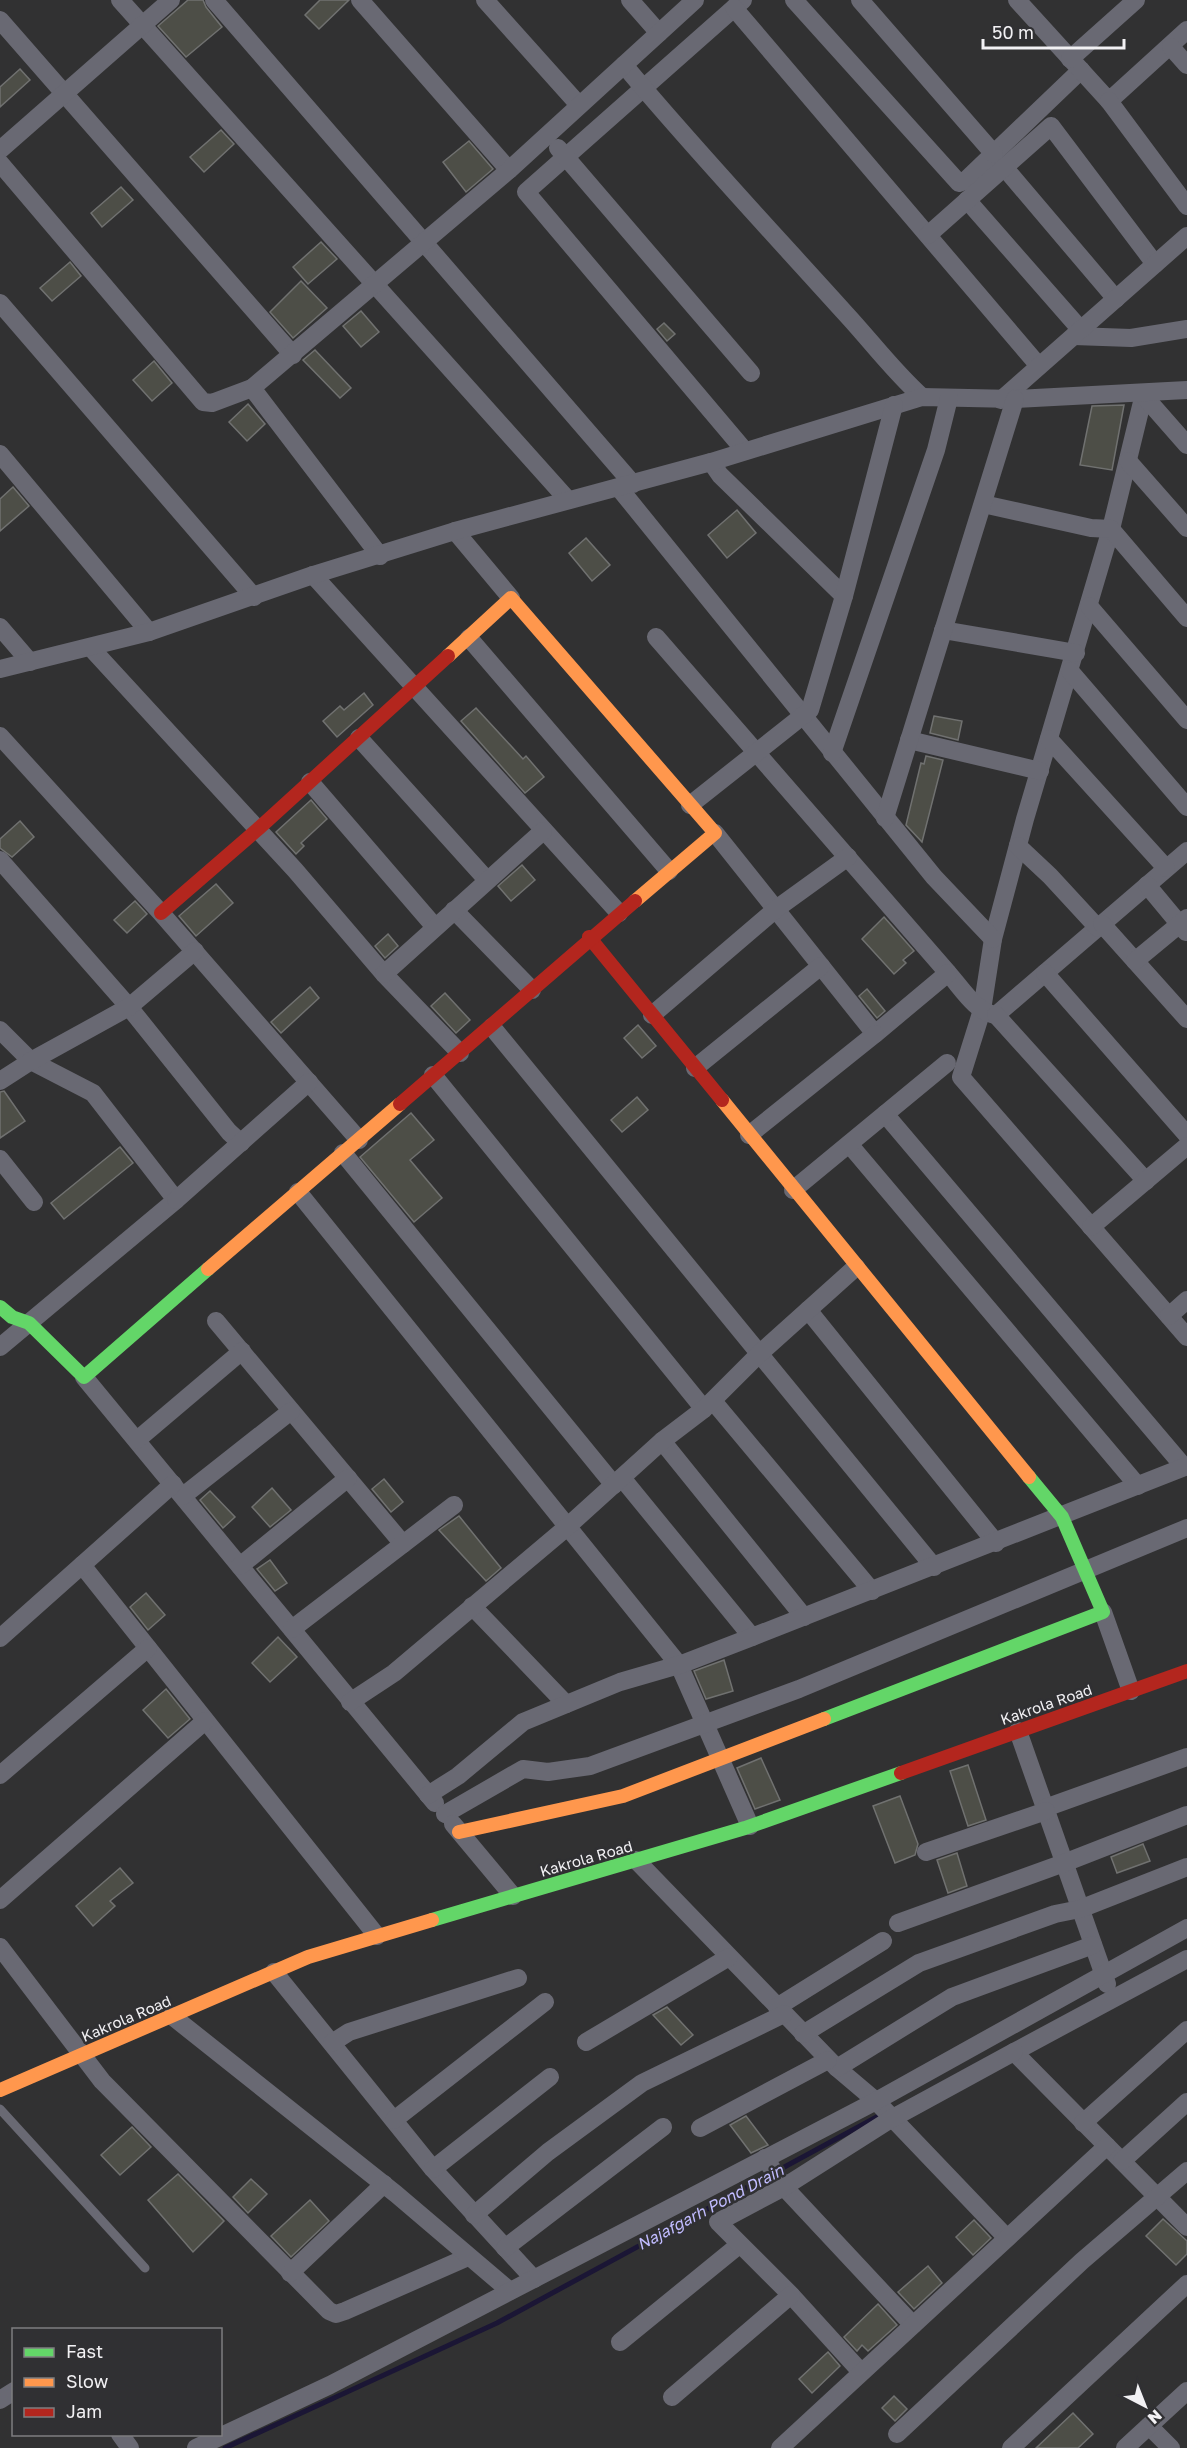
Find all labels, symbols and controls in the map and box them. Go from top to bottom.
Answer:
scale bar [983,12,1124,50]
text: 50 m [992,21,1034,43]
street label: Kakrola Road [998,1680,1094,1728]
street label: Kakrola Road [538,1836,634,1880]
street label: Kakrola Road [78,1991,174,2045]
water label: Najafgarh Pond Drain [633,2159,788,2254]
legend [12,2328,222,2436]
text: Fast [66,2340,103,2362]
text: Slow [66,2370,109,2392]
north arrow [1115,2376,1175,2436]
text: Jam [66,2400,102,2422]
text: N [1144,2406,1166,2429]

